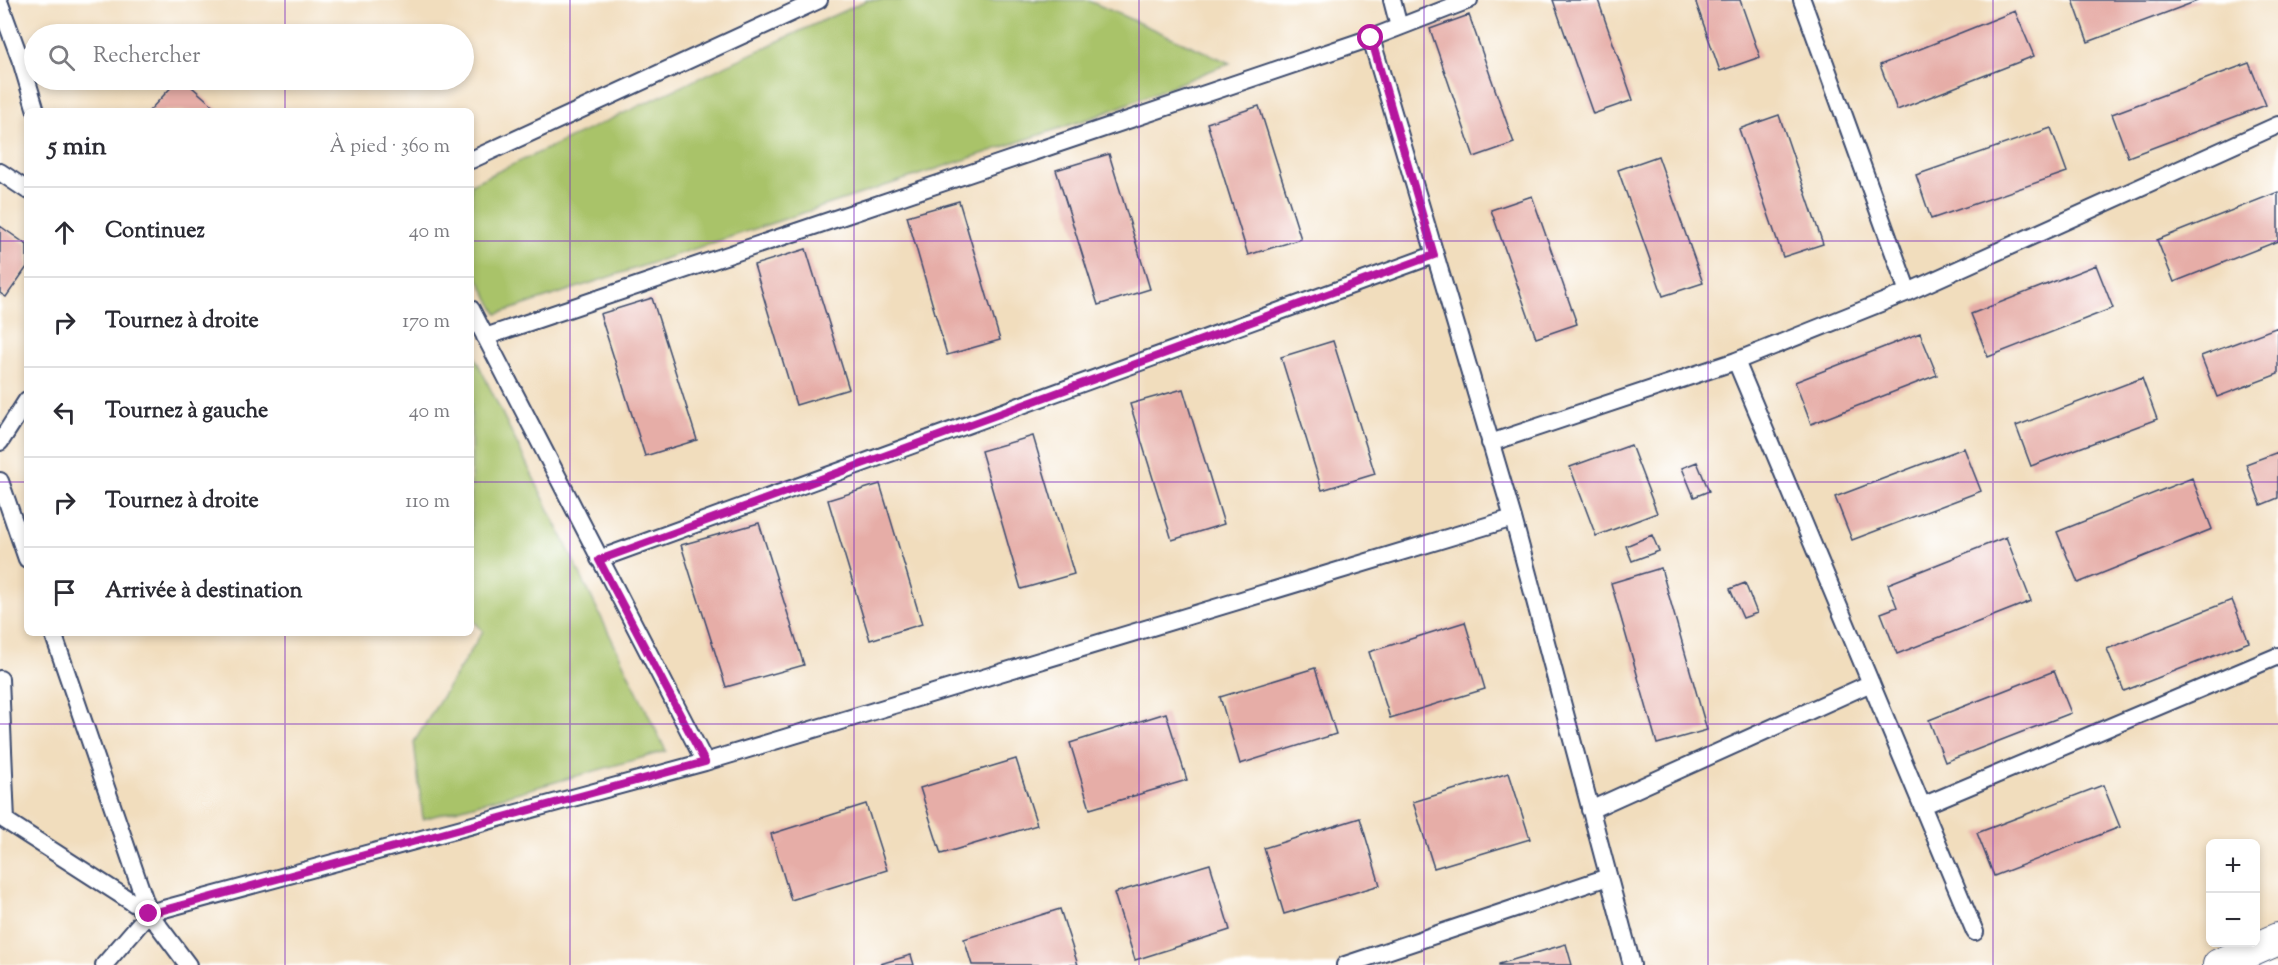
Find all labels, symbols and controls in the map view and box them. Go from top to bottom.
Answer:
search box [24,24,474,90]
route start [1357,24,1383,50]
icon: search [45,41,78,74]
text: Rechercher [93,41,200,73]
text: 5 min [48,129,107,166]
text: À pied · 360 m [329,133,450,162]
icon: ahead [48,216,81,249]
text: Continuez [105,216,205,248]
text: 40 m [409,218,450,247]
icon: right [48,306,81,339]
text: Tournez à droite [105,306,259,338]
text: 170 m [402,308,450,337]
icon: left [48,396,81,429]
text: Tournez à gauche [105,396,268,428]
text: 40 m [409,398,450,427]
icon: right [48,486,81,519]
text: Tournez à droite [105,486,259,518]
text: 110 m [405,488,450,517]
icon: arrive [48,576,81,609]
text: Arrivée à destination [105,576,302,608]
map controls [2206,839,2260,947]
button: + [2206,839,2260,893]
button: − [2206,893,2260,947]
route end [135,900,161,926]

